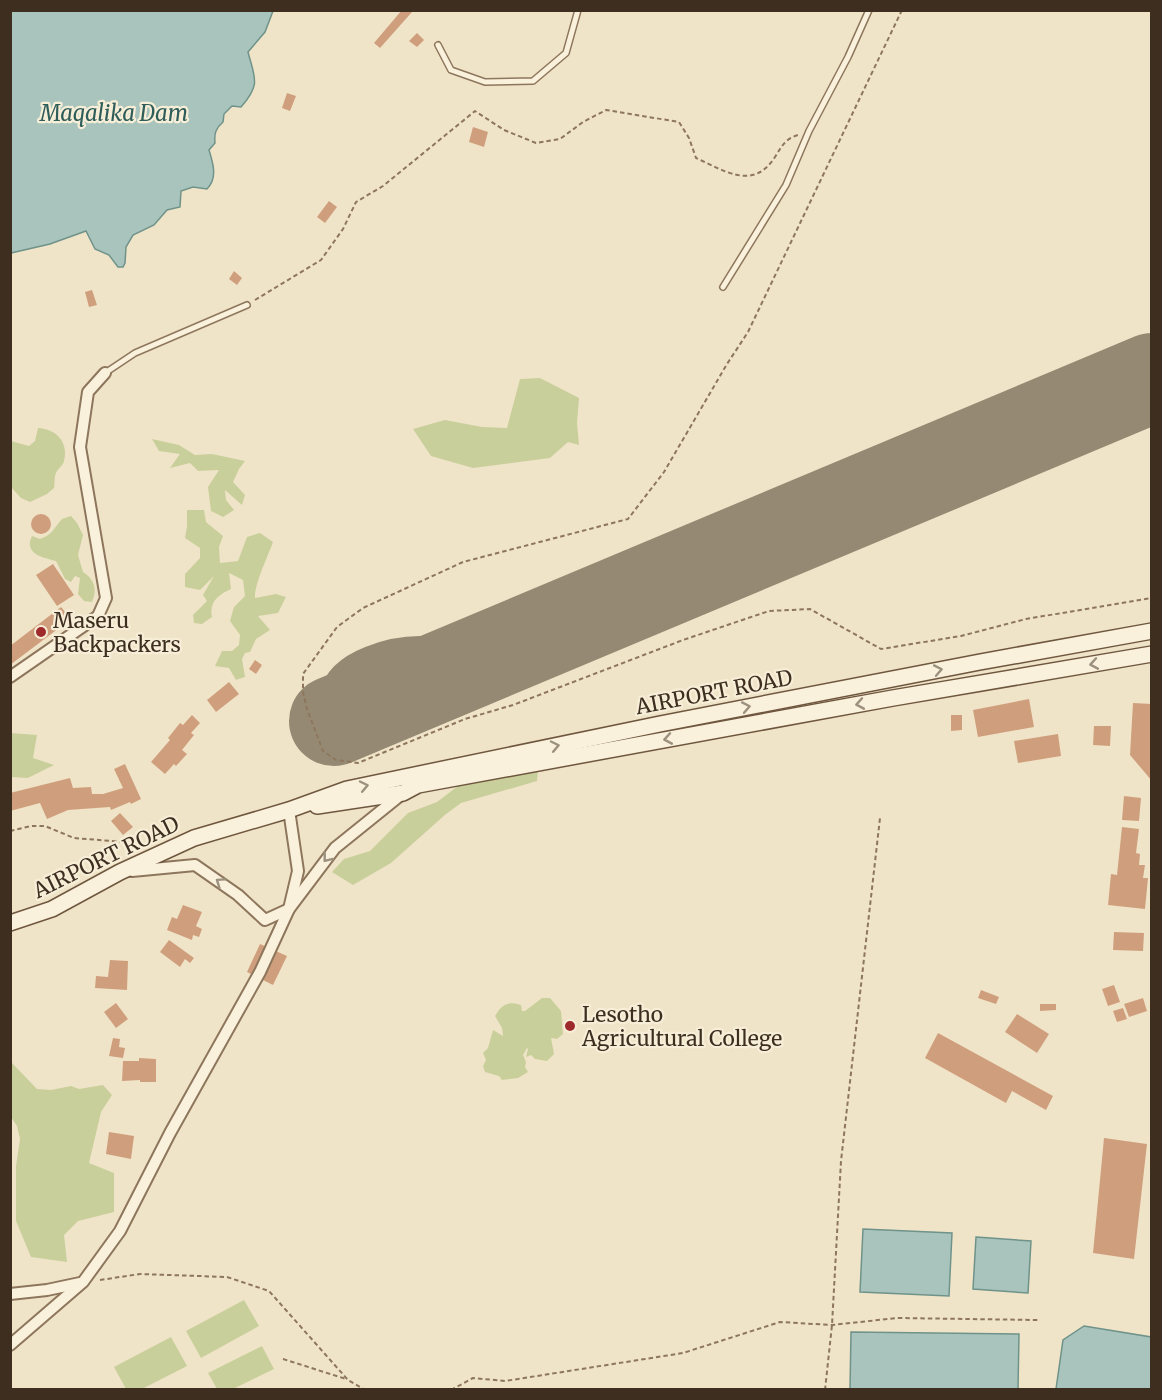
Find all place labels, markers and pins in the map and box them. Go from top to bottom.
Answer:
place label: Maseru Backpackers [53,607,181,658]
marker: Maseru Backpackers [34,625,48,639]
place label: Lesotho Agricultural College [581,1001,782,1052]
marker: Lesotho Agricultural College [563,1019,577,1033]

